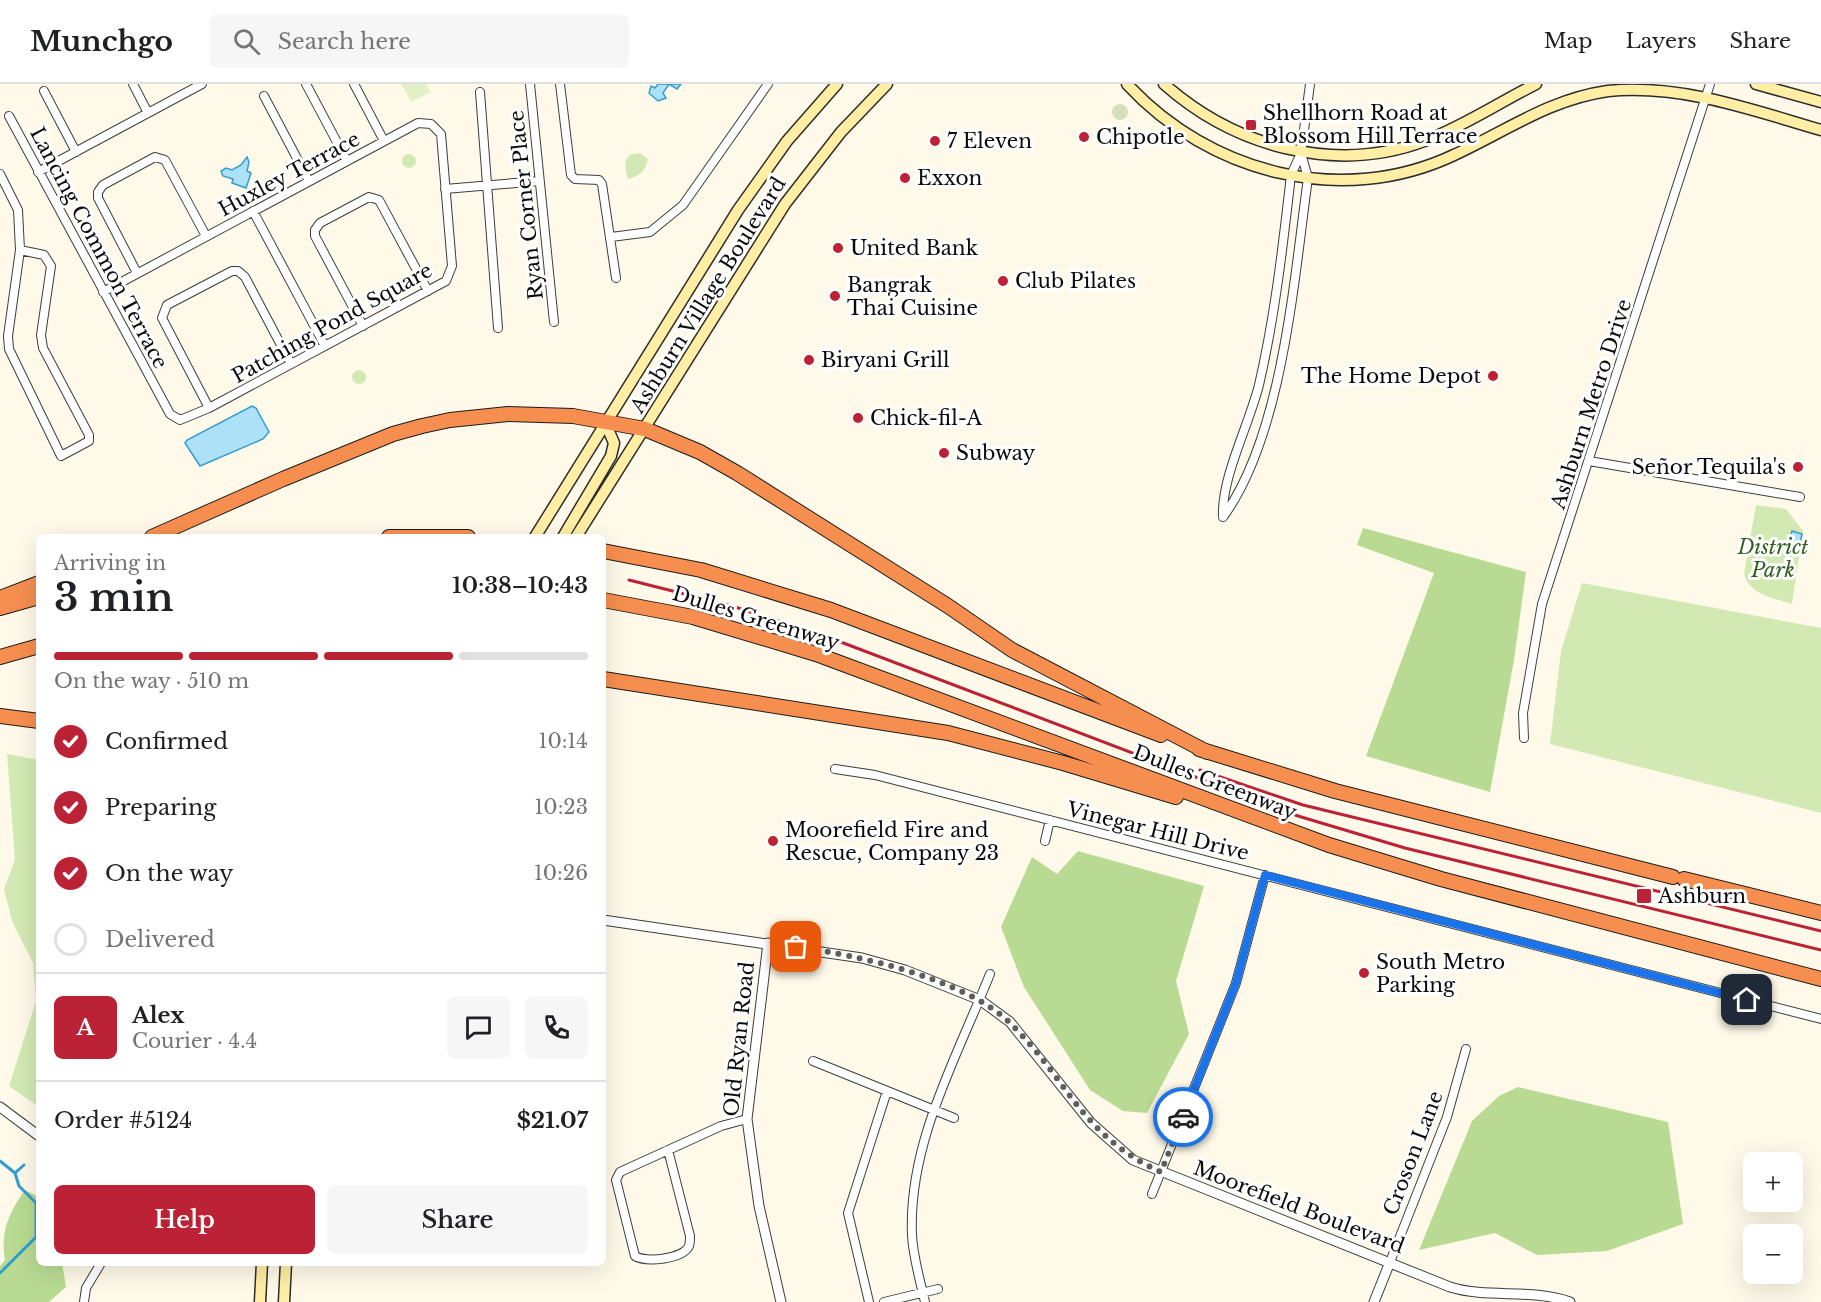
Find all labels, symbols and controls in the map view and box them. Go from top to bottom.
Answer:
search box [209,14,629,68]
text: Munchgo [30,24,173,59]
icon: search [230,25,263,58]
text: Search here [278,28,411,55]
text: Map [1544,28,1593,54]
text: Layers [1626,28,1697,54]
text: Share [1730,28,1791,54]
place label: Shellhorn Road at Blossom Hill Terrace [1263,101,1478,148]
street label: Ryan Corner Place [504,109,548,301]
marker: Shellhorn Road at Blossom Hill Terrace [1244,118,1258,132]
street label: Lancing Common Terrace [25,123,173,373]
place label: Chipotle [1096,125,1185,149]
street label: Huxley Terrace [214,127,364,221]
place label: 7 Eleven [947,129,1032,153]
marker: Chipotle [1077,130,1091,144]
marker: 7 Eleven [928,134,942,148]
place label: Exxon [917,166,983,190]
marker: Exxon [898,171,912,185]
street label: Ashburn Village Boulevard [625,172,791,418]
place label: United Bank [850,236,979,260]
marker: United Bank [831,241,845,255]
street label: Patching Pond Square [228,258,436,388]
place label: Club Pilates [1015,269,1136,293]
place label: Bangrak Thai Cuisine [847,273,978,320]
marker: Club Pilates [996,274,1010,288]
marker: Bangrak Thai Cuisine [828,289,842,303]
street label: Ashburn Metro Drive [1545,296,1636,513]
place label: Biryani Grill [821,348,949,372]
marker: Biryani Grill [802,353,816,367]
place label: The Home Depot [1301,364,1481,388]
marker: The Home Depot [1486,369,1500,383]
place label: Chick-fil-A [870,406,983,430]
marker: Chick-fil-A [851,411,865,425]
place label: Subway [956,441,1036,465]
marker: Subway [937,446,951,460]
place label: Señor Tequila's [1632,455,1786,479]
marker: Señor Tequila's [1791,460,1805,474]
park label: District Park [1737,535,1809,582]
text: Arriving in [54,551,166,575]
text: 10:38–10:43 [452,572,588,599]
text: 3 min [54,573,174,622]
street label: Dulles Greenway [669,581,843,655]
text: On the way · 510 m [54,669,249,693]
icon: check [54,725,87,758]
text: Confirmed [105,728,228,755]
text: 10:14 [538,729,588,753]
street label: Dulles Greenway [1130,740,1301,824]
icon: check [54,791,87,824]
text: Preparing [105,794,216,821]
text: 10:23 [534,795,588,819]
street label: Vinegar Hill Drive [1064,797,1251,865]
place label: Moorefield Fire and Rescue, Company 23 [785,818,999,865]
marker: Moorefield Fire and Rescue, Company 23 [766,834,780,848]
icon: check [54,857,87,890]
text: On the way [105,860,233,887]
text: 10:26 [534,861,588,885]
place label: Ashburn [1657,884,1746,908]
marker: Ashburn [1635,887,1653,905]
pin [770,921,821,972]
text: Delivered [105,926,215,953]
icon: bag [779,930,812,963]
place label: South Metro Parking [1376,950,1505,997]
street label: Old Ryan Road [719,960,759,1118]
marker: South Metro Parking [1357,966,1371,980]
pin [1721,974,1772,1025]
icon: home [1730,983,1763,1016]
button: chat [447,996,510,1059]
button: phone [525,996,588,1059]
text: Alex [132,1002,185,1029]
text: A [77,1014,94,1041]
text: Courier · 4.4 [132,1029,257,1053]
courier [1153,1087,1213,1147]
street label: Croson Lane [1378,1088,1448,1218]
icon: car [1167,1101,1200,1134]
text: Order #5124 [54,1107,192,1134]
text: $21.07 [517,1107,588,1134]
map controls [1743,1152,1803,1284]
button: + [1743,1152,1803,1212]
street label: Moorefield Boulevard [1190,1156,1408,1258]
button: Help [54,1185,315,1254]
button: Share [327,1185,588,1254]
button: − [1743,1224,1803,1284]

